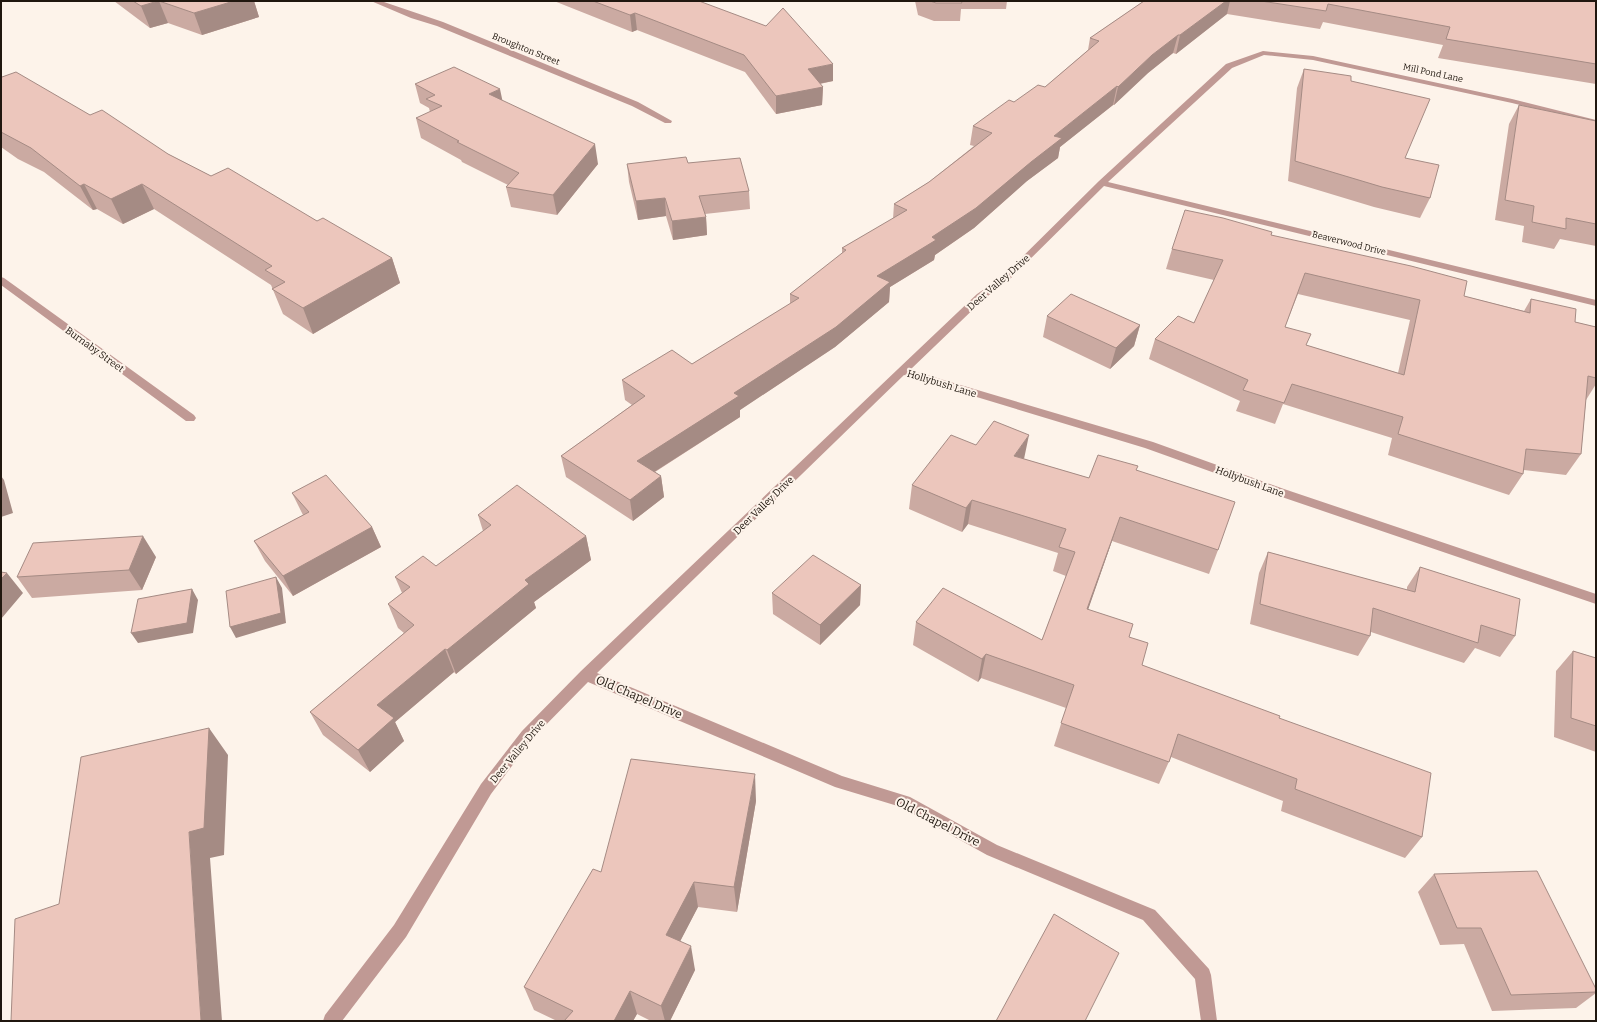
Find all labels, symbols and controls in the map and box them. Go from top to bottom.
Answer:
street label: Broughton Street [491,31,562,67]
street label: Mill Pond Lane [1402,62,1464,84]
street label: Beaverwood Drive [1311,229,1387,257]
street label: Deer Valley Drive [965,252,1032,313]
street label: Burnaby Street [63,324,126,375]
street label: Hollybush Lane [906,368,978,400]
street label: Hollybush Lane [1214,464,1286,500]
street label: Deer Valley Drive [731,474,796,537]
street label: Old Chapel Drive [594,673,684,721]
street label: Deer Valley Drive [488,718,548,786]
street label: Old Chapel Drive [894,795,982,849]

